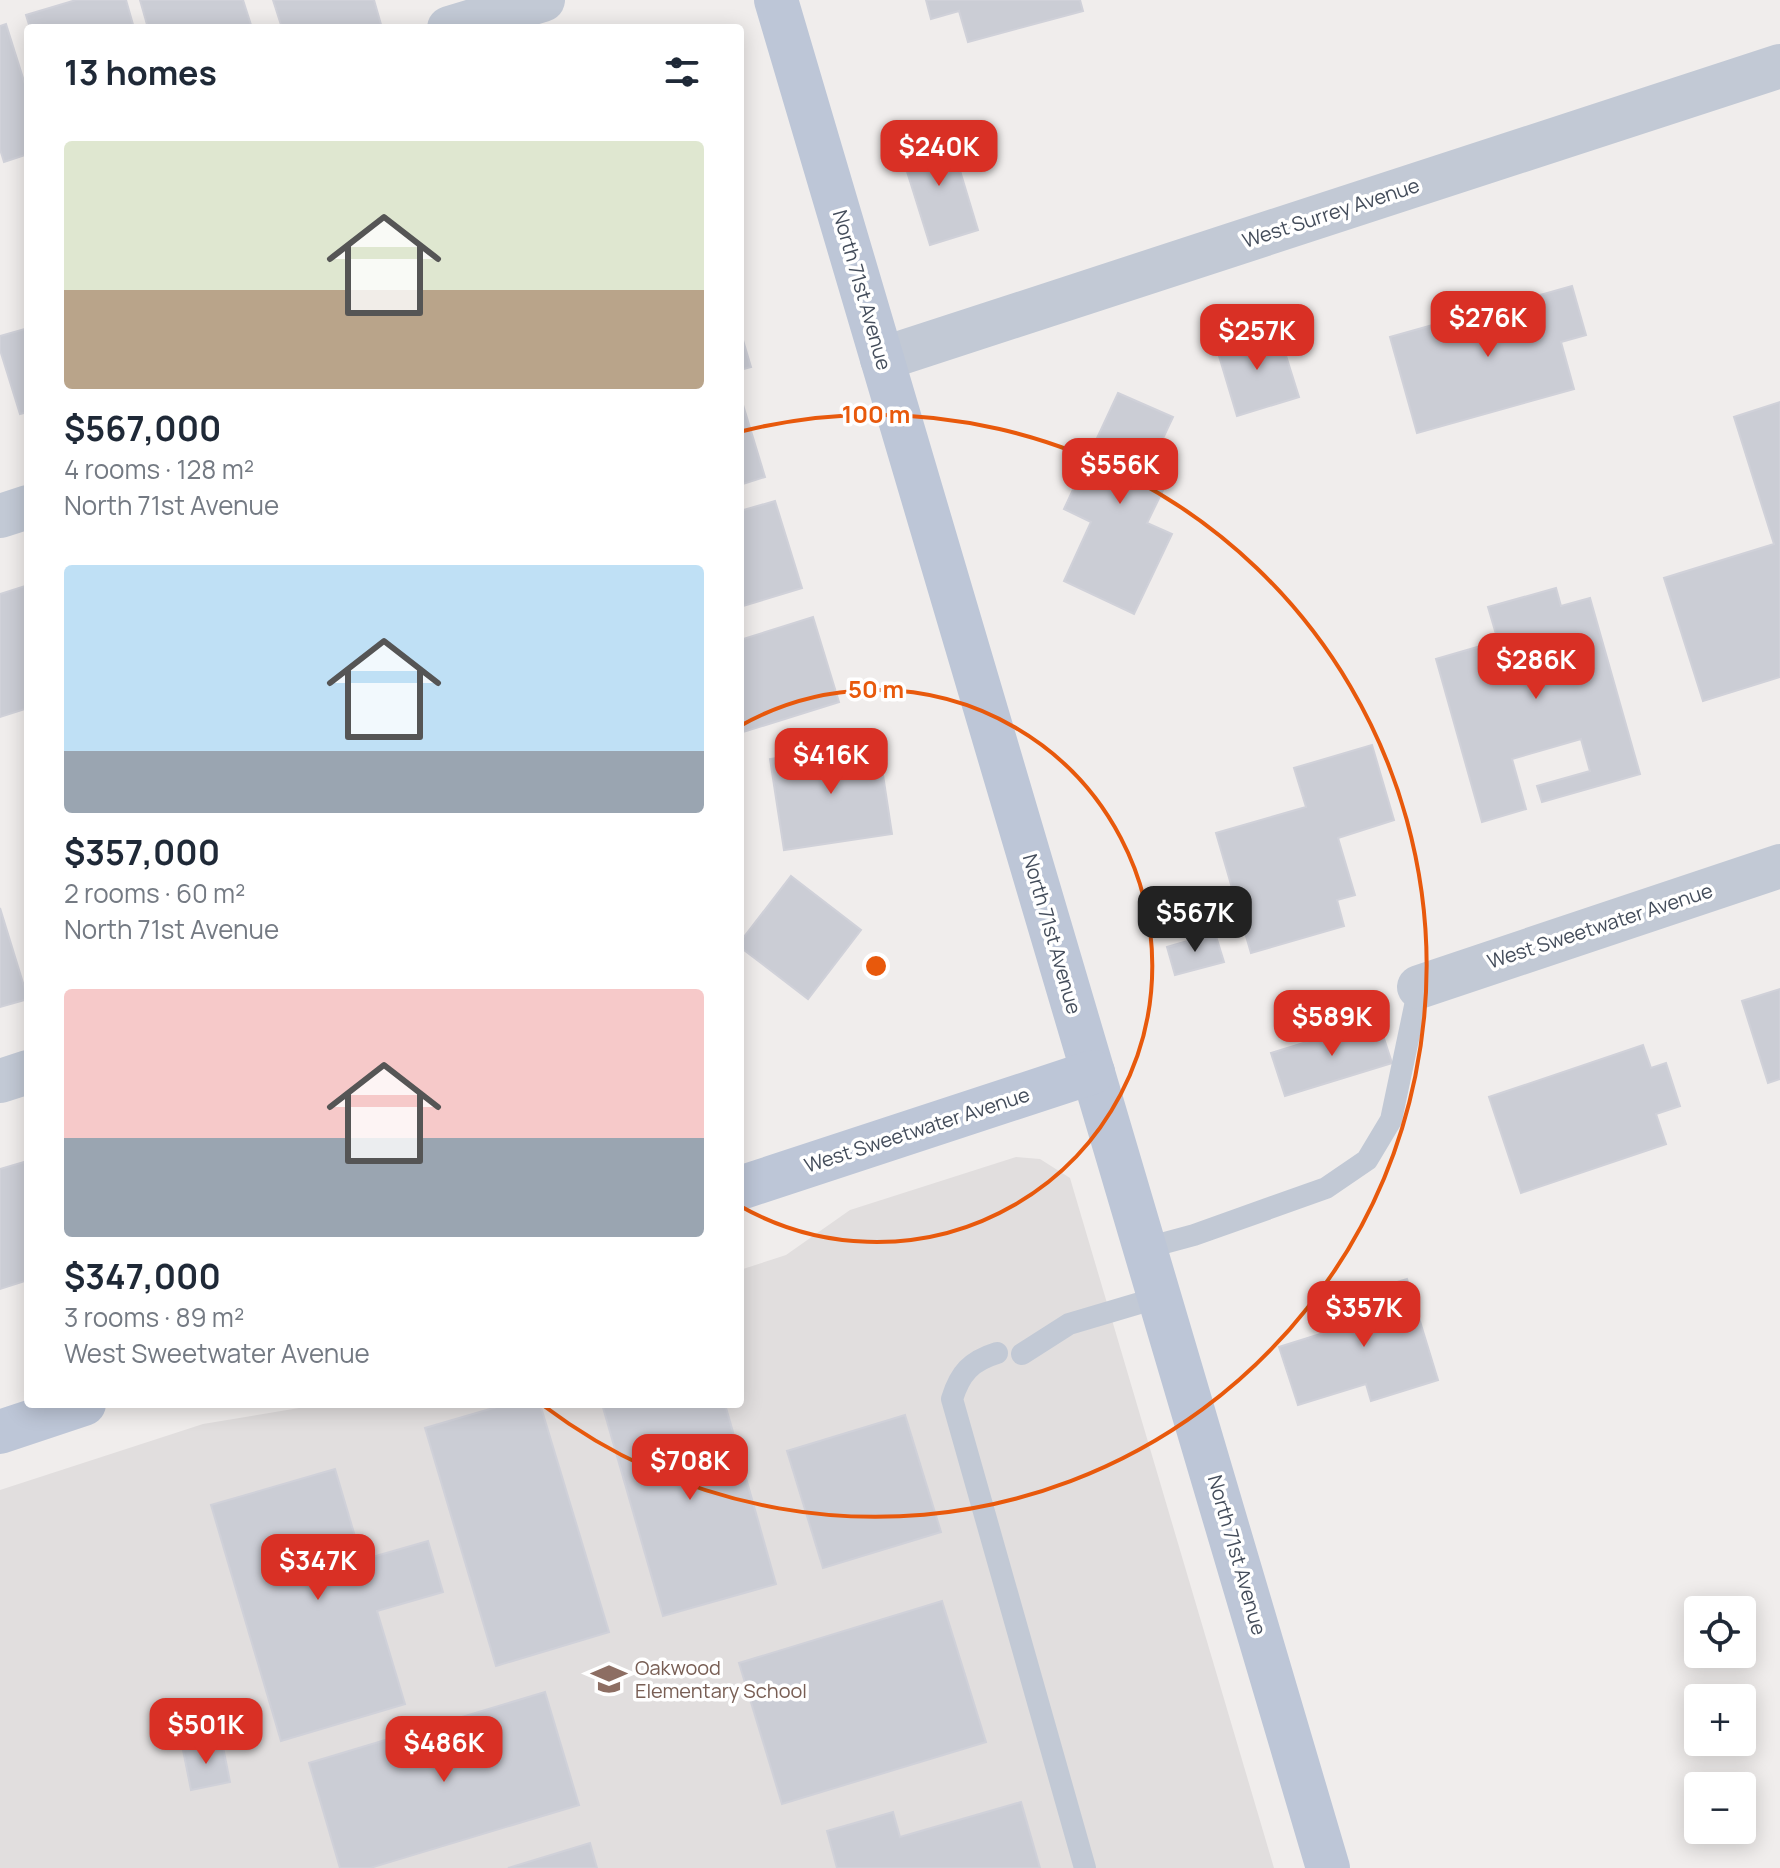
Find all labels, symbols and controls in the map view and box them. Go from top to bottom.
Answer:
text: 13 homes [64,49,217,95]
icon: filters [660,50,704,94]
pin: $240K [883,120,995,188]
text: $240K [898,128,980,164]
street label: West Surrey Avenue [1239,171,1423,254]
icon: home [312,193,456,337]
street label: North 71st Avenue [827,207,898,373]
pin: $276K [1432,291,1544,359]
text: $276K [1449,299,1527,335]
pin: $257K [1201,304,1313,372]
text: $257K [1218,312,1296,348]
text: 100 m [842,397,910,430]
text: $567,000 [64,405,221,451]
pin: $556K [1064,438,1176,506]
text: $556K [1080,446,1160,482]
text: 4 rooms · 128 m² [64,451,254,487]
text: North 71st Avenue [64,487,279,523]
icon: home [312,617,456,761]
pin: $286K [1480,633,1592,701]
text: $286K [1496,641,1576,677]
text: 50 m [848,672,904,705]
pin: $416K [775,728,887,796]
text: $416K [793,736,869,772]
text: $357,000 [64,829,220,875]
street label: North 71st Avenue [1017,851,1088,1017]
text: 2 rooms · 60 m² [64,875,246,911]
street label: West Sweetwater Avenue [1484,876,1716,975]
pin: $567K [1139,886,1251,954]
text: $567K [1156,894,1234,930]
text: North 71st Avenue [64,911,279,947]
centre of rings [862,952,890,980]
pin: $589K [1276,990,1388,1058]
text: $589K [1292,998,1372,1034]
icon: home [312,1041,456,1185]
street label: West Sweetwater Avenue [801,1080,1033,1179]
text: $347,000 [64,1253,221,1299]
pin: $357K [1308,1281,1420,1349]
text: $357K [1325,1289,1403,1325]
text: 3 rooms · 89 m² [64,1299,244,1335]
text: West Sweetwater Avenue [64,1335,370,1371]
pin: $708K [634,1434,746,1502]
text: $708K [650,1442,730,1478]
street label: North 71st Avenue [1202,1472,1273,1638]
pin: $347K [262,1534,374,1602]
text: $347K [279,1542,357,1578]
map controls [1684,1596,1756,1844]
button: locate [1684,1596,1756,1668]
place label: Oakwood Elementary School [635,1654,807,1704]
school or university icon: Oakwood Elementary School [590,1660,628,1698]
button: + [1684,1684,1756,1756]
pin: $501K [150,1698,262,1766]
text: $501K [168,1706,244,1742]
pin: $486K [388,1716,500,1784]
text: $486K [403,1724,485,1760]
button: − [1684,1772,1756,1844]

